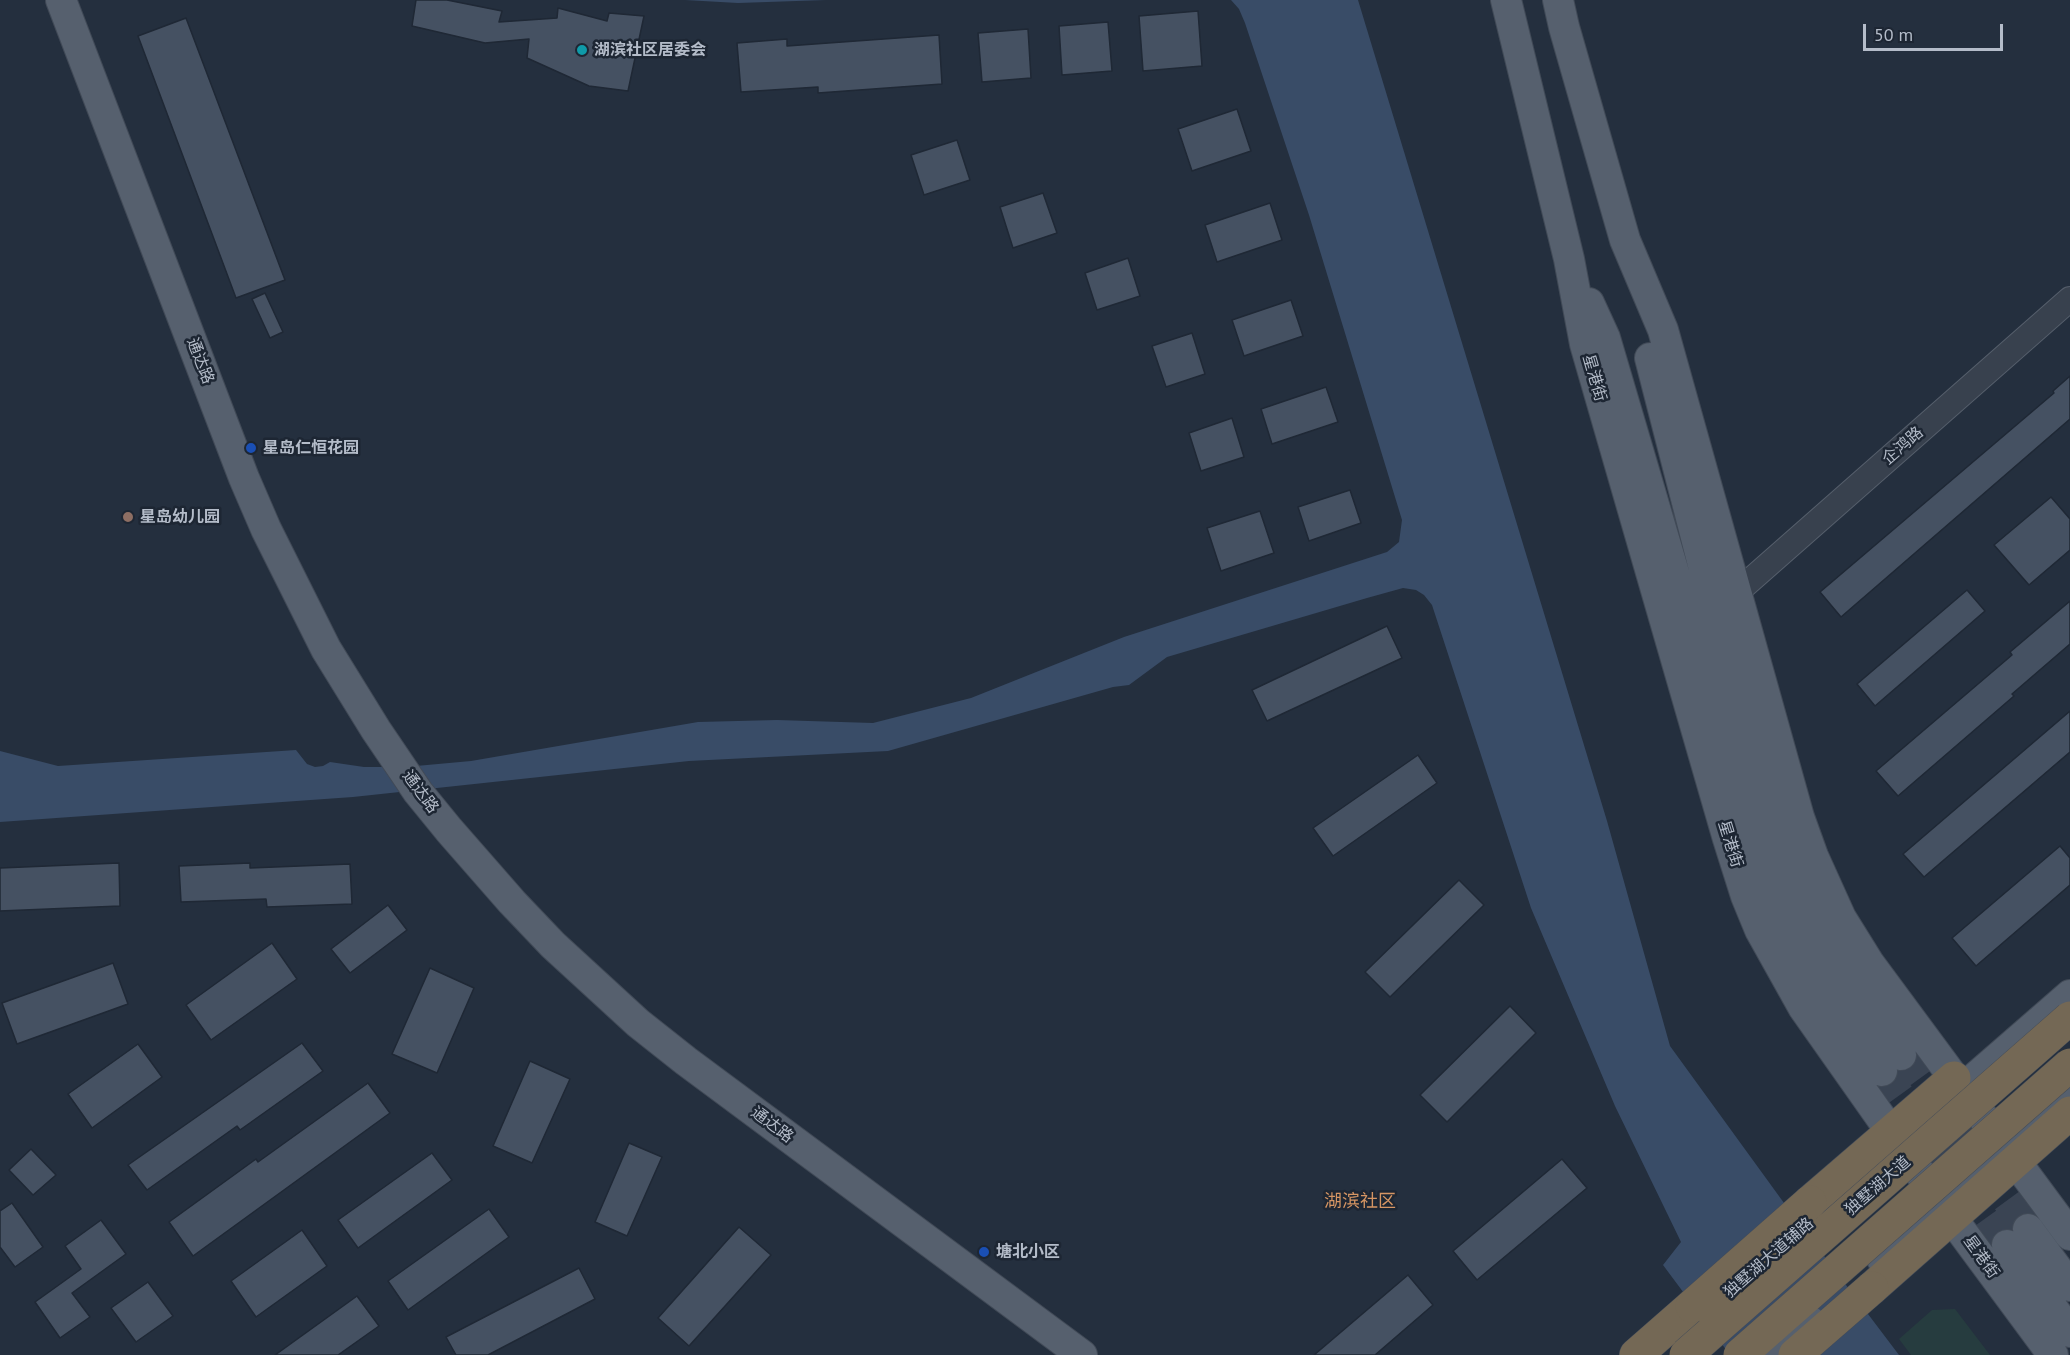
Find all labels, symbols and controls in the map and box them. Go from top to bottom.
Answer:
scale bar [1866,12,2006,50]
text: 50 m [1874,23,1913,46]
place label: 湖滨社区居委会 [594,40,706,60]
marker: 湖滨社区居委会 [575,43,589,57]
street label: 通达路 [182,335,218,387]
street label: 星港街 [1578,352,1610,404]
street label: 企鸿路 [1879,423,1927,469]
place label: 星岛仁恒花园 [263,438,359,458]
marker: 星岛仁恒花园 [244,441,258,455]
place label: 星岛幼儿园 [140,507,220,527]
marker: 星岛幼儿园 [121,510,135,524]
street label: 通达路 [398,767,442,817]
street label: 星港街 [1714,818,1746,870]
street label: 通达路 [747,1103,797,1147]
street label: 独墅湖大道 [1842,1153,1914,1219]
district label: 湖滨社区 [1324,1191,1396,1213]
street label: 独墅湖大道辅路 [1720,1214,1818,1302]
street label: 星港街 [1959,1232,2003,1282]
place label: 塘北小区 [996,1242,1060,1262]
marker: 塘北小区 [977,1245,991,1259]

